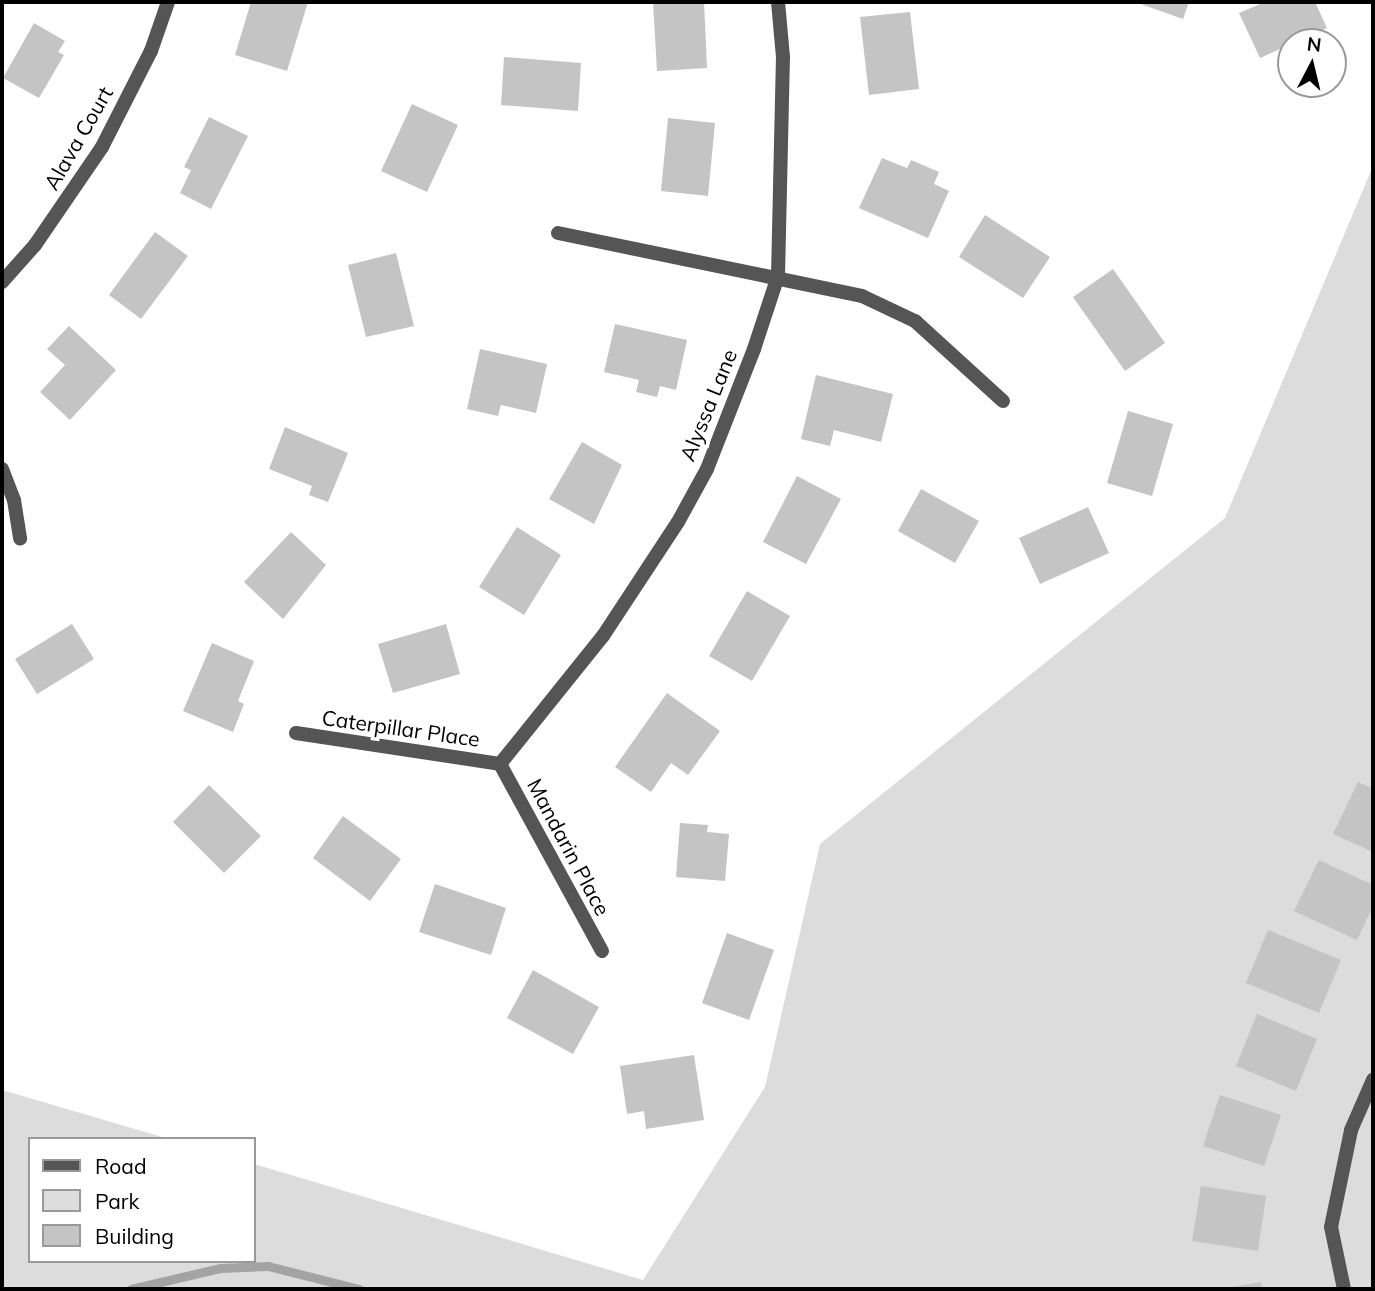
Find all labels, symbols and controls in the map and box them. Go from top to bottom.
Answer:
north arrow [1277,28,1347,98]
text: N [1306,31,1323,57]
street label: Alava Court [38,82,118,194]
street label: Alyssa Lane [674,346,742,464]
street label: Caterpillar Place [320,704,482,752]
street label: Mandarin Place [522,774,616,920]
legend [28,1137,256,1263]
text: Road [95,1153,146,1179]
text: Park [95,1188,139,1214]
text: Building [95,1223,174,1249]

